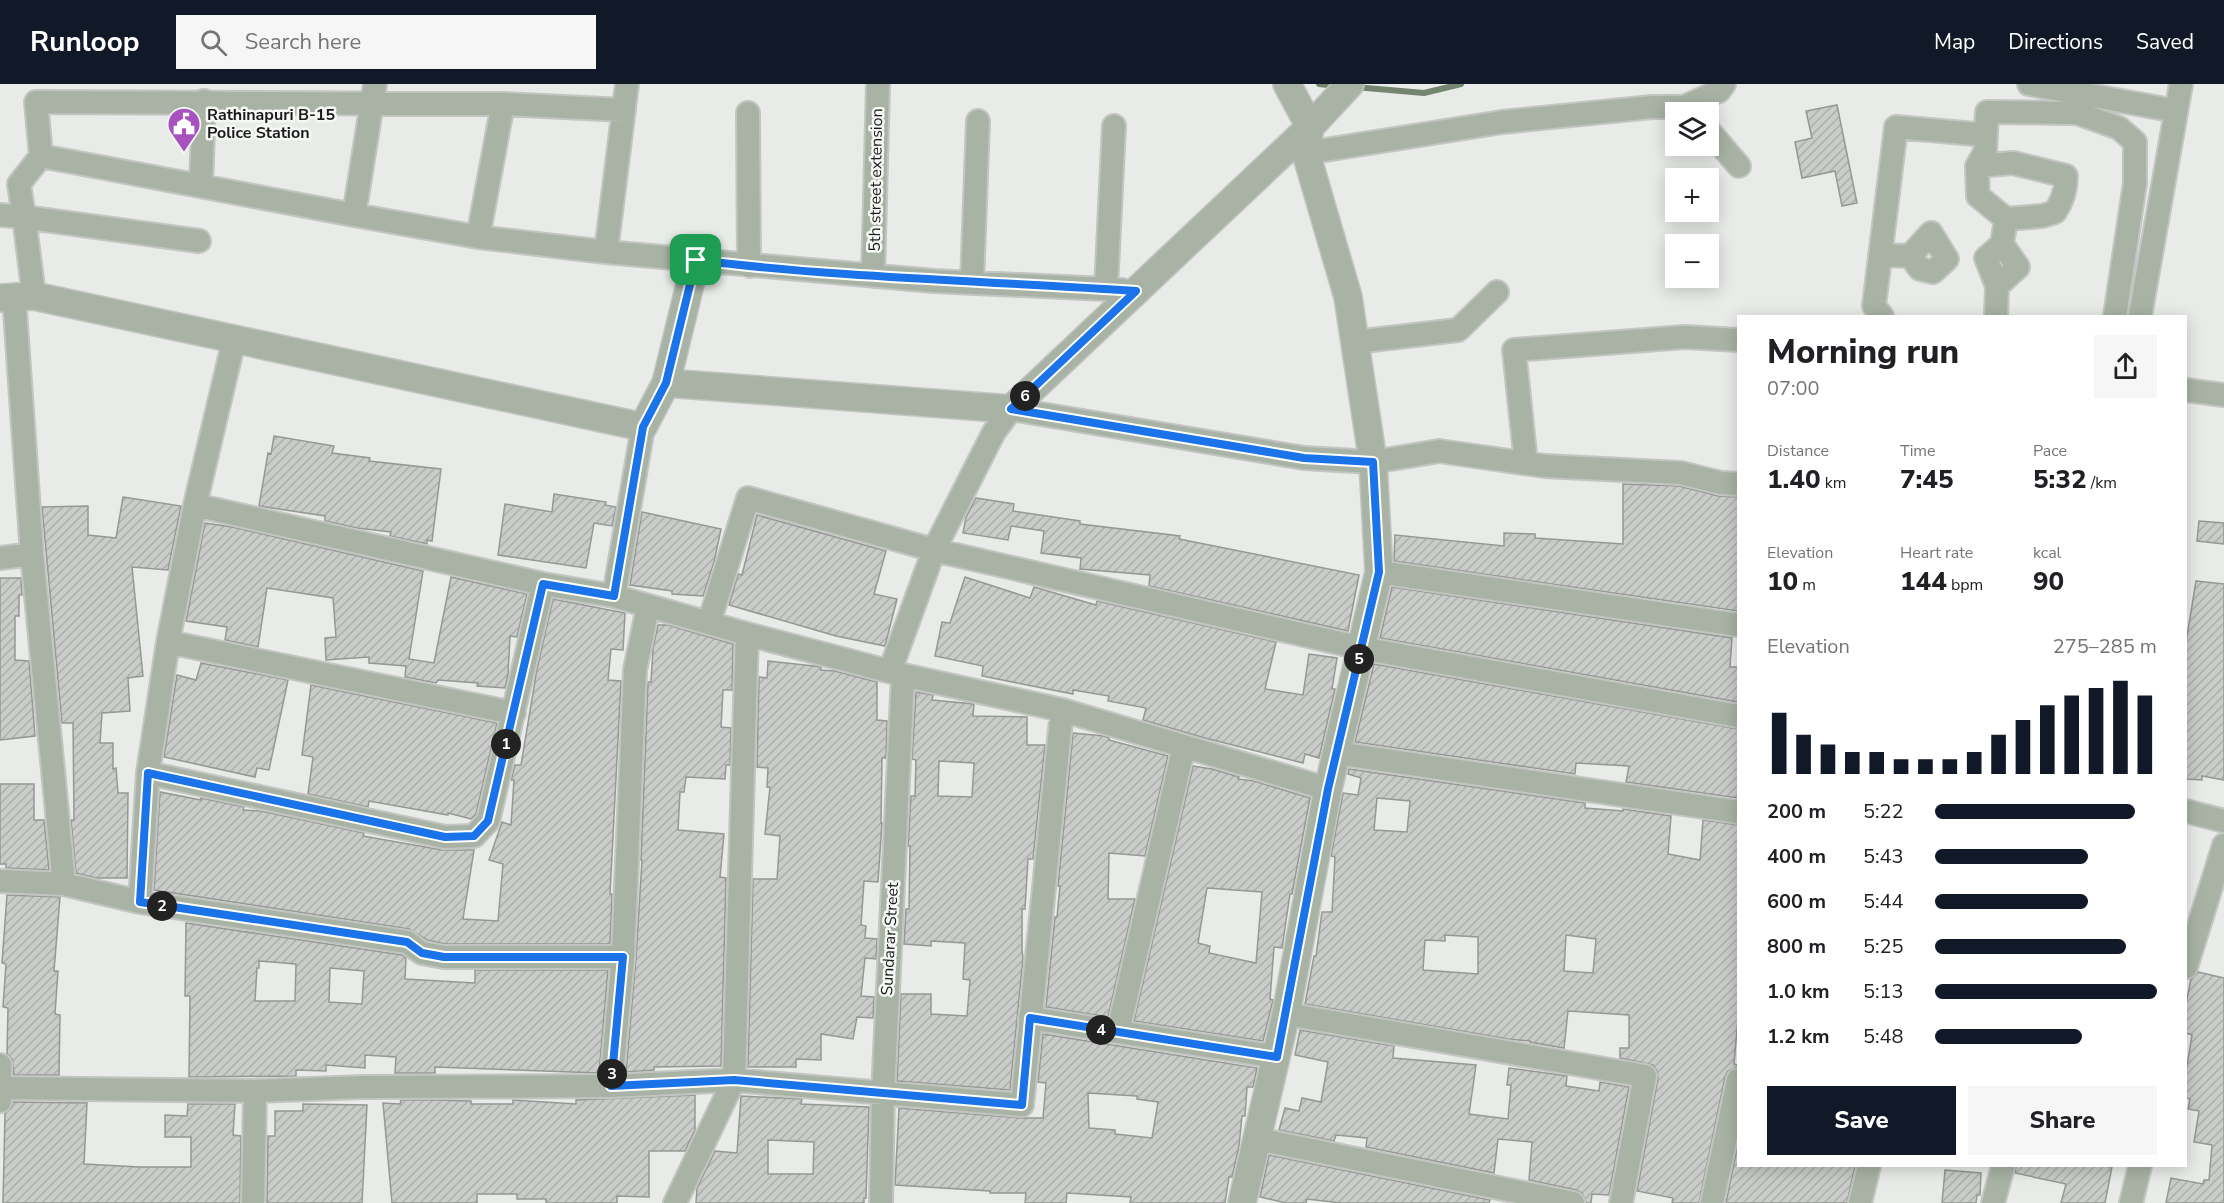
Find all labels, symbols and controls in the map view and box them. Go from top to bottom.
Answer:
search box [176,15,596,69]
text: Runloop [30,23,140,61]
icon: search [197,26,230,59]
text: Search here [245,27,361,57]
text: Map [1934,28,1975,56]
text: Directions [2008,28,2103,56]
text: Saved [2136,28,2194,56]
map controls [1665,102,1719,288]
button: layers [1665,102,1719,156]
place label: Rathinapuri B-15 Police Station [207,104,335,144]
public building icon: Rathinapuri B-15 Police Station [166,106,202,153]
street label: 5th street extension [864,108,888,252]
button: + [1665,168,1719,222]
pin [670,234,721,285]
button: − [1665,234,1719,288]
icon: arrive [679,243,712,276]
text: Morning run [1767,330,1959,375]
button: share [2094,335,2157,398]
text: 07:00 [1767,375,1820,402]
pin: 6 [1010,381,1040,411]
text: 6 [1020,385,1030,407]
text: Distance [1767,440,1829,462]
text: Time [1900,440,1936,462]
text: Pace [2033,440,2067,462]
text: 1.40 [1767,462,1821,497]
text: 7:45 [1900,462,1954,497]
text: 5:32 [2033,462,2087,497]
text: km [1821,472,1846,494]
text: /km [2087,472,2117,494]
text: Elevation [1767,542,1833,564]
text: Heart rate [1900,542,1973,564]
text: kcal [2033,542,2061,564]
text: 10 [1767,564,1798,599]
text: 144 [1900,564,1947,599]
text: 90 [2033,564,2064,599]
text: m [1798,574,1816,596]
text: bpm [1947,574,1983,596]
text: Elevation [1767,633,1850,660]
text: 275–285 m [2053,633,2157,660]
pin: 5 [1344,644,1374,674]
text: 5 [1354,648,1364,670]
pin: 1 [491,729,521,759]
text: 1 [501,733,511,755]
text: 200 m [1767,798,1826,825]
text: 5:22 [1863,798,1904,825]
text: 400 m [1767,843,1826,870]
text: 5:43 [1863,843,1904,870]
street label: Sundarar Street [876,881,904,996]
text: 600 m [1767,888,1826,915]
text: 5:44 [1863,888,1904,915]
pin: 2 [147,891,177,921]
text: 2 [157,895,167,917]
text: 800 m [1767,933,1826,960]
text: 5:25 [1863,933,1904,960]
text: 1.0 km [1767,978,1830,1005]
text: 5:13 [1863,978,1904,1005]
pin: 4 [1086,1015,1116,1045]
text: 4 [1096,1019,1106,1041]
text: 1.2 km [1767,1023,1830,1050]
text: 5:48 [1863,1023,1904,1050]
pin: 3 [597,1059,627,1089]
text: 3 [607,1063,617,1085]
button: Save [1767,1086,1956,1155]
button: Share [1968,1086,2157,1155]

